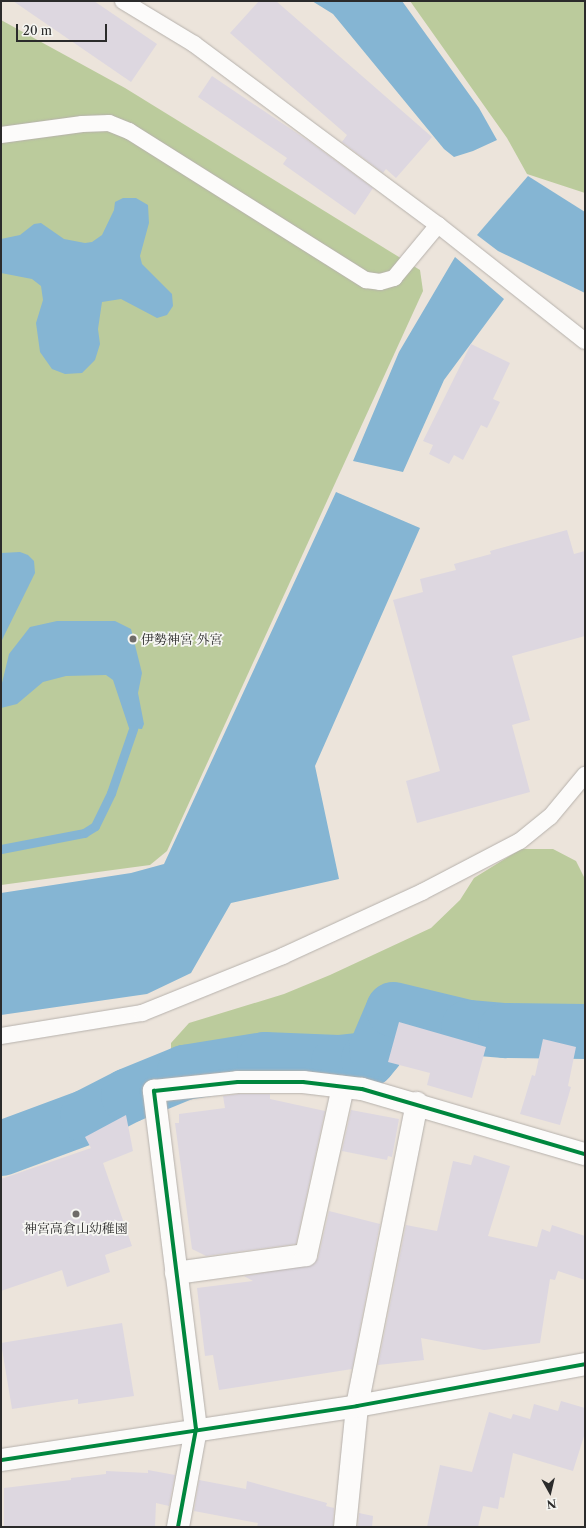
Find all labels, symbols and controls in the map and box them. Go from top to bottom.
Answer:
scale bar [18,16,109,42]
text: 20 m [23,23,52,38]
place label: 伊勢神宮 外宮 [141,631,222,647]
marker: 伊勢神宮 外宮 [128,634,138,644]
marker: 神宮高倉山幼稚園 [71,1209,81,1219]
place label: 神宮高倉山幼稚園 [24,1220,128,1236]
north arrow [530,1472,570,1512]
text: N [546,1496,557,1511]

